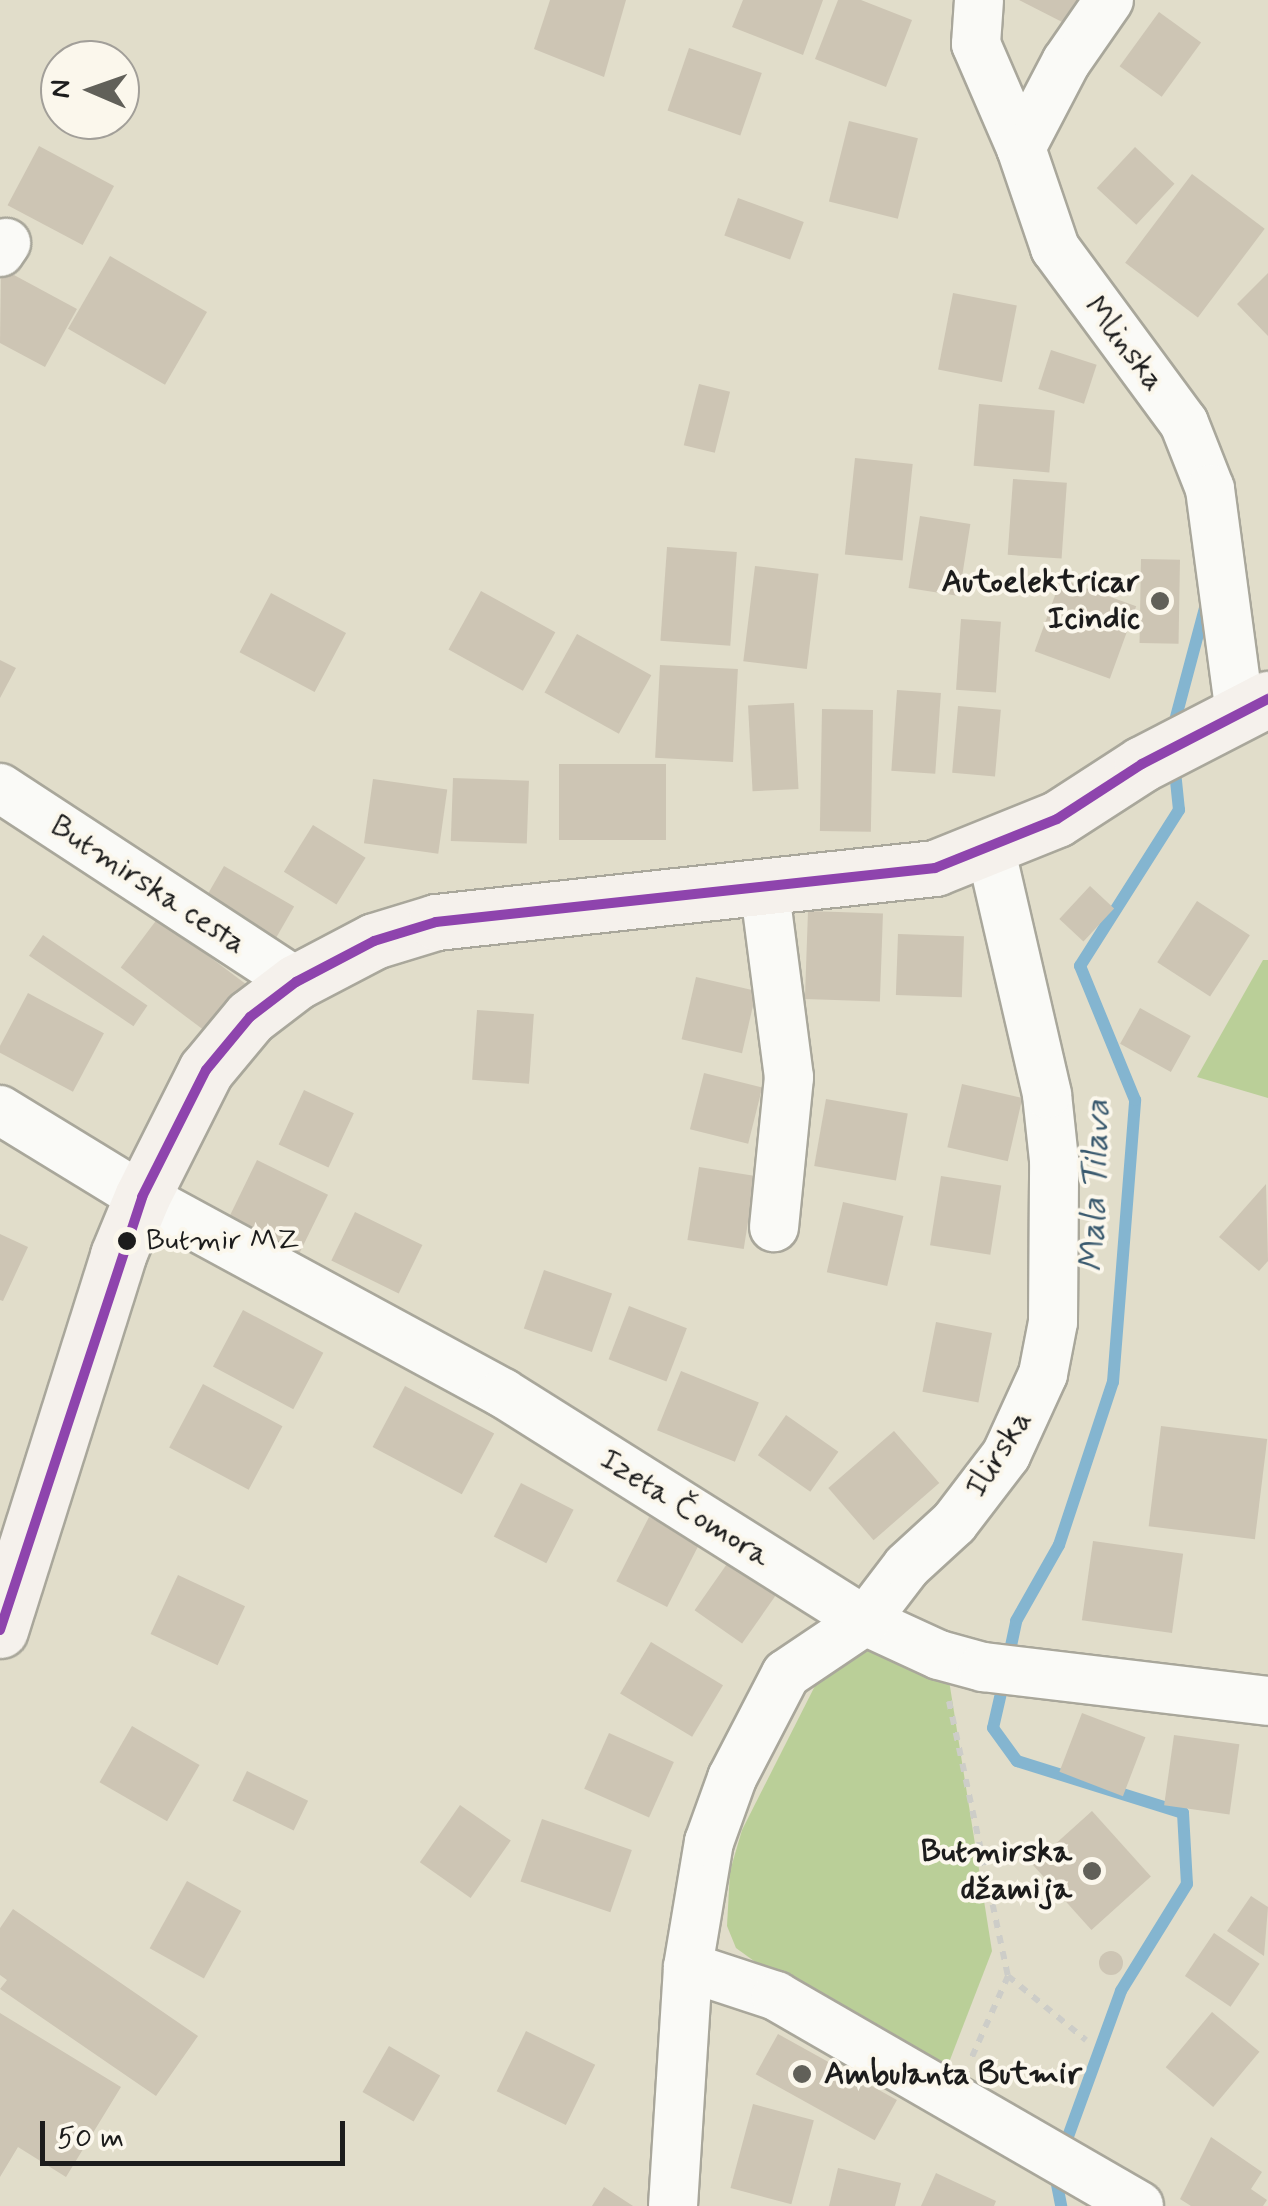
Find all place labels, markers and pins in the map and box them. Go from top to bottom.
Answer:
place label: Autoelektricar Icindic [941,564,1140,639]
marker: Autoelektricar Icindic [1149,590,1171,612]
place label: Butmir MZ [146,1223,295,1259]
marker: Butmir MZ [117,1231,137,1251]
place label: Butmirska džamija [921,1834,1072,1909]
marker: Butmirska džamija [1081,1860,1103,1882]
place label: Ambulanta Butmir [824,2055,1080,2093]
marker: Ambulanta Butmir [789,2061,815,2087]

